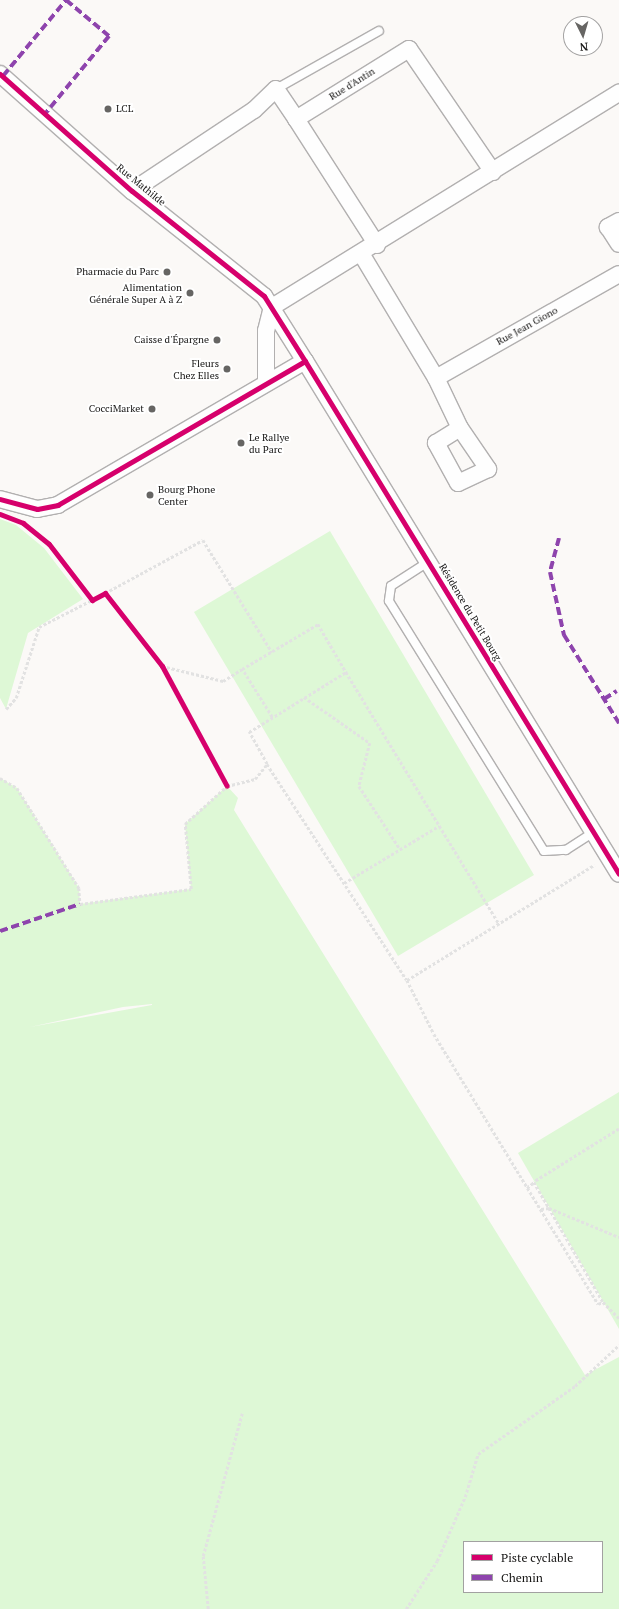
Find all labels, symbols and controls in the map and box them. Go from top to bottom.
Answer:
north arrow [563,16,603,56]
text: N [579,40,589,54]
street label: Rue d'Antin [327,65,377,103]
place label: LCL [116,103,133,115]
marker: LCL [103,104,113,114]
street label: Rue Mathilde [114,162,168,208]
place label: Pharmacie du Parc [76,266,159,278]
marker: Pharmacie du Parc [162,267,172,277]
place label: Alimentation Générale Super A à Z [89,281,182,304]
marker: Alimentation Générale Super A à Z [185,288,195,298]
street label: Rue Jean Giono [494,304,560,348]
place label: Caisse d'Épargne [134,334,209,346]
marker: Caisse d'Épargne [212,335,222,345]
place label: Fleurs Chez Elles [173,357,219,380]
marker: Fleurs Chez Elles [222,364,232,374]
place label: CocciMarket [89,403,144,415]
marker: CocciMarket [147,404,157,414]
place label: Le Rallye du Parc [249,431,289,454]
marker: Le Rallye du Parc [236,438,246,448]
place label: Bourg Phone Center [158,483,215,506]
marker: Bourg Phone Center [145,490,155,500]
street label: Résidence du Petit Bourg [436,561,504,663]
legend [463,1541,603,1593]
text: Piste cyclable [501,1550,573,1565]
text: Chemin [501,1570,543,1585]

